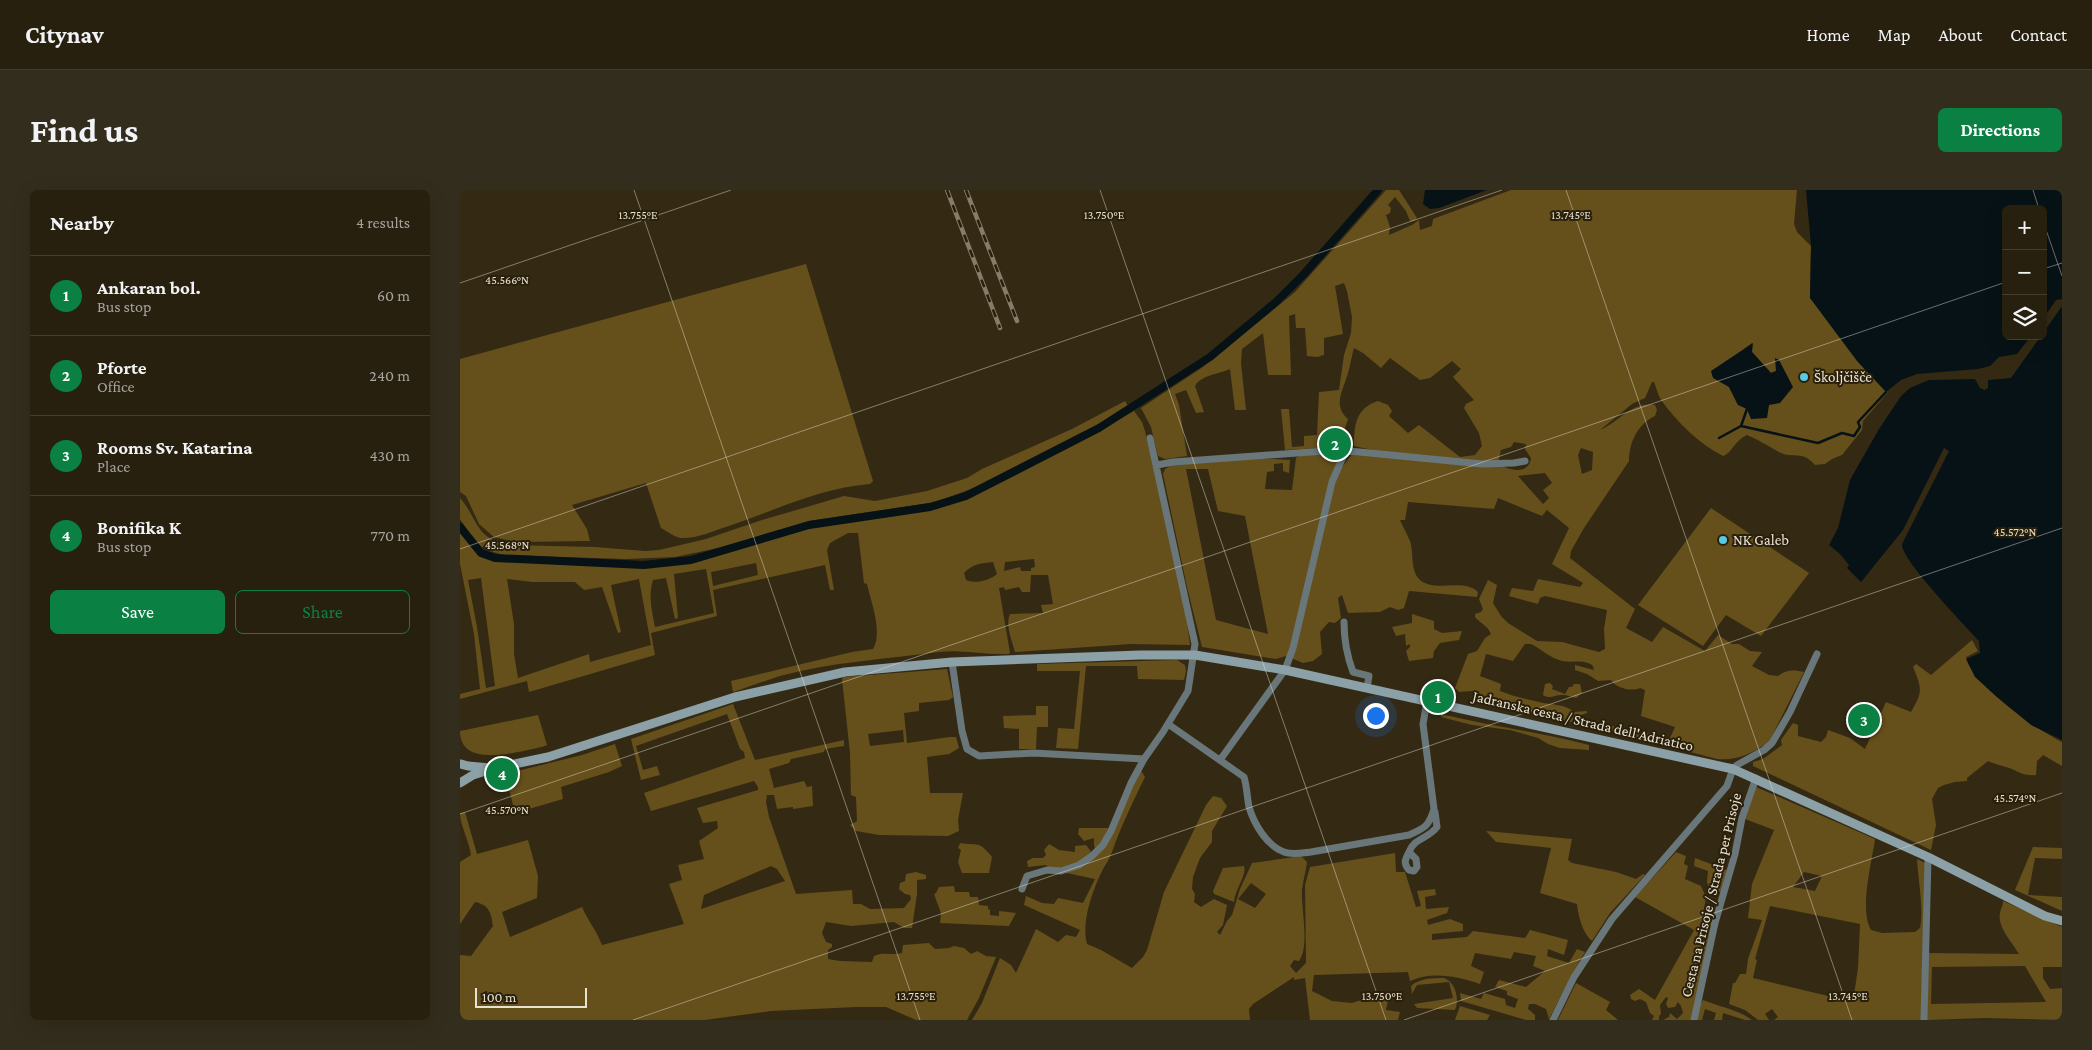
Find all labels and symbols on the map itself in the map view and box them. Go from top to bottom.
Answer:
text: 13.755°E [618,208,658,222]
text: 13.750°E [1084,208,1125,222]
text: 13.745°E [1551,208,1591,222]
text: 45.566°N [485,273,529,287]
place label: Školjčišče [1814,369,1872,386]
marker: Školjčišče [1798,371,1810,383]
pin: 2 [1319,425,1351,463]
text: 45.572°N [1994,525,2037,539]
place label: NK Galeb [1733,532,1789,548]
marker: NK Galeb [1717,534,1729,546]
text: 45.568°N [485,538,529,552]
pin: 1 [1422,678,1454,716]
street label: Jadranska cesta / Strada dell'Adriatico [1469,687,1695,755]
pin: 3 [1848,701,1880,739]
your location [1363,703,1389,729]
pin: 4 [486,755,518,793]
street label: Cesta na Prisoje / Strada per Prisoje [1678,791,1745,999]
text: 45.574°N [1994,791,2037,805]
text: 45.570°N [485,803,529,817]
scale bar [475,985,588,1008]
text: 13.755°E [896,989,936,1003]
text: 13.750°E [1362,989,1403,1003]
text: 13.745°E [1828,989,1868,1003]

